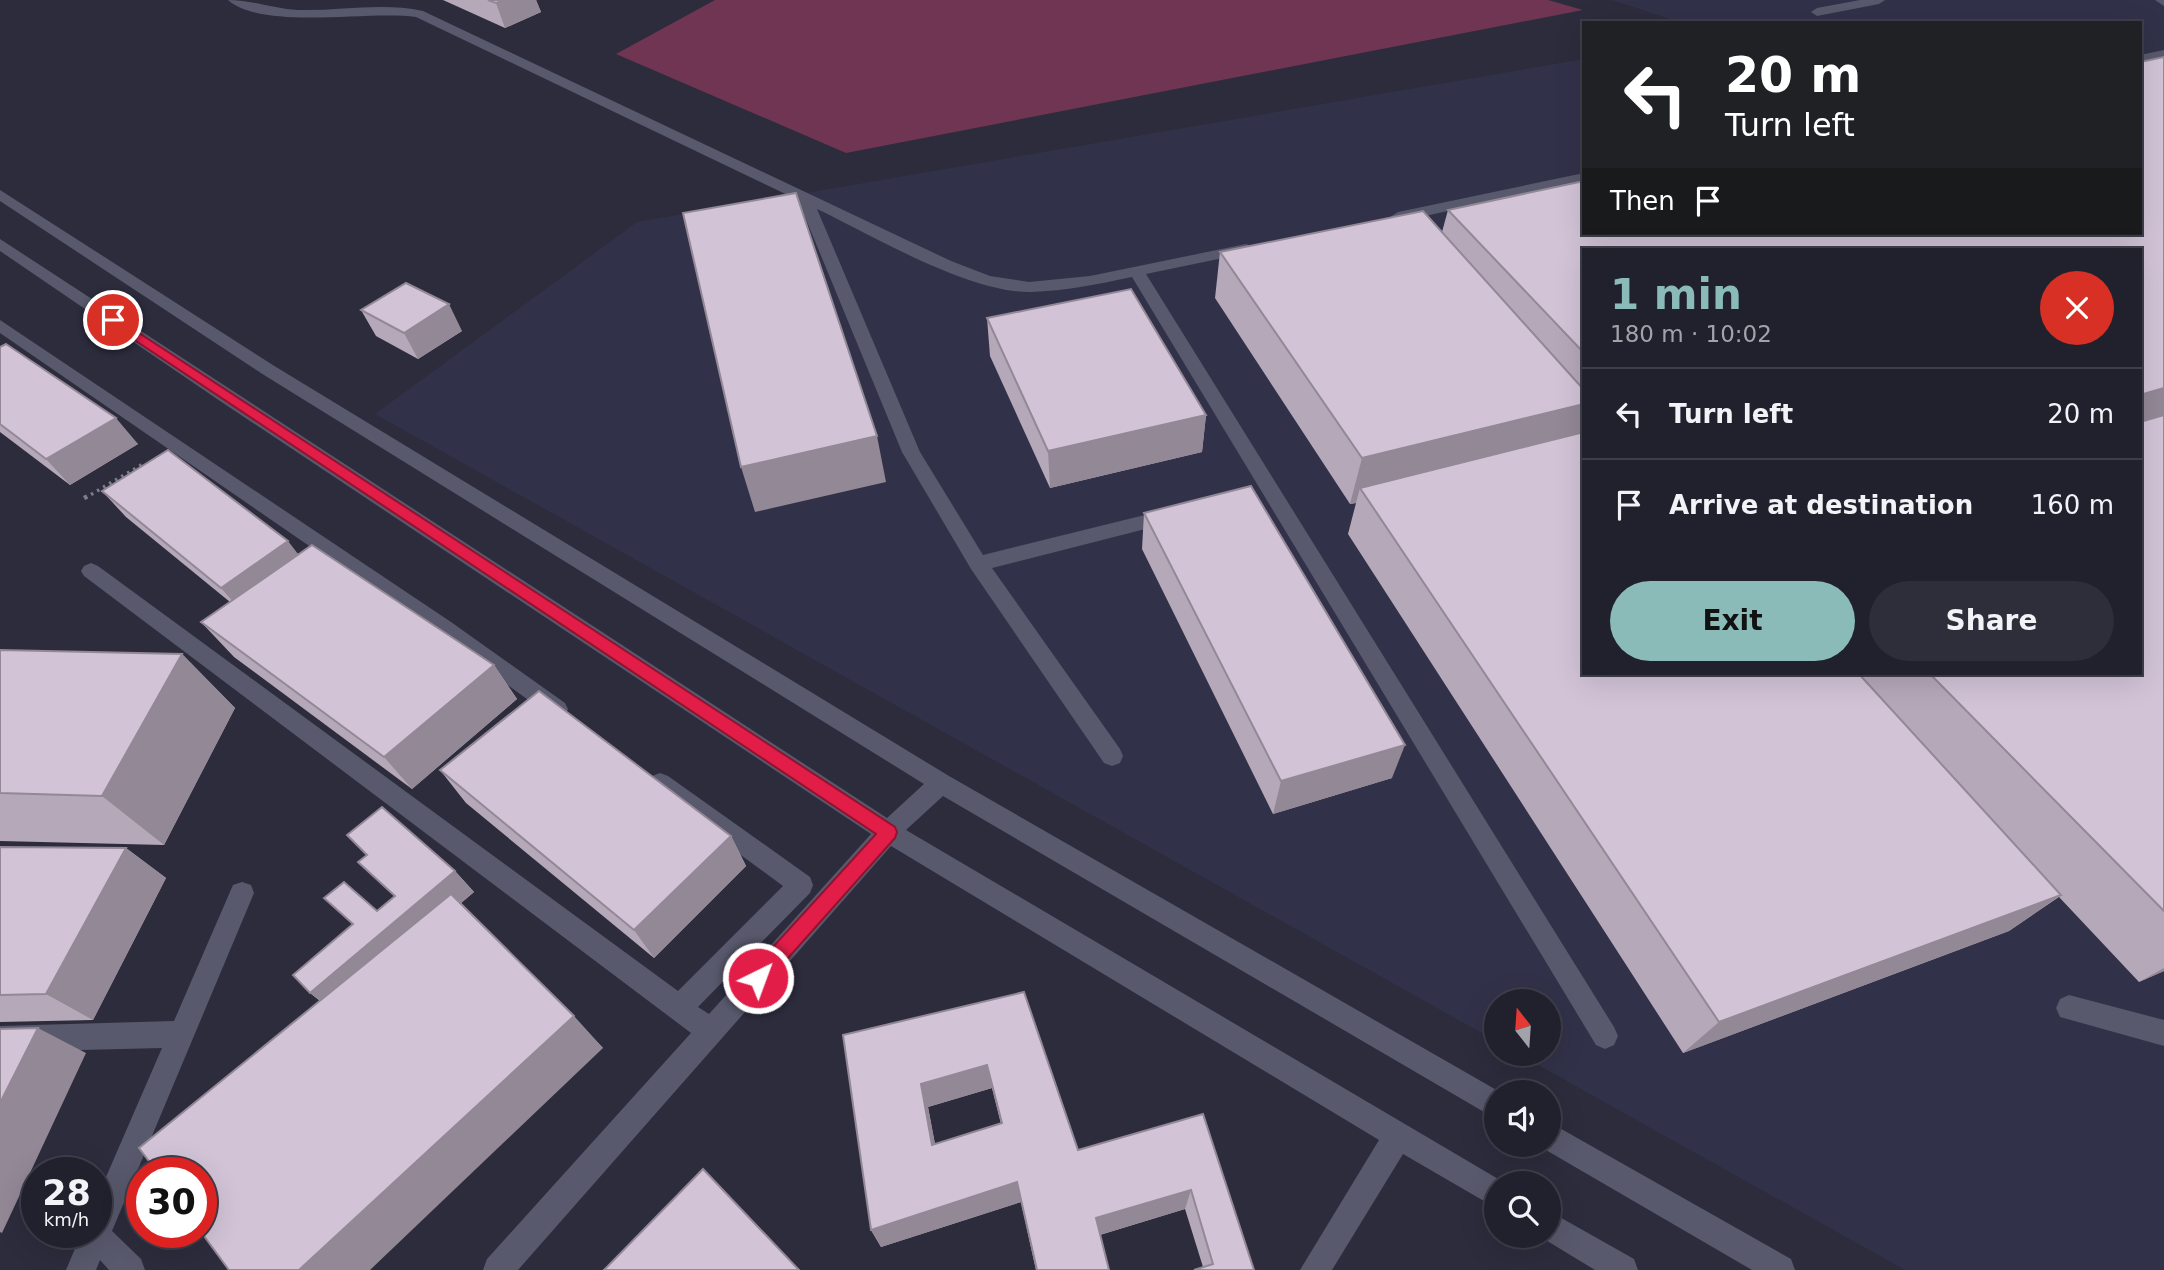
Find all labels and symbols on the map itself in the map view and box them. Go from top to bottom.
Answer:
pin [83,290,143,350]
position arrow [721,941,795,1015]
north arrow [1484,989,1561,1066]
speed limit sign: 30 [126,1157,217,1248]

